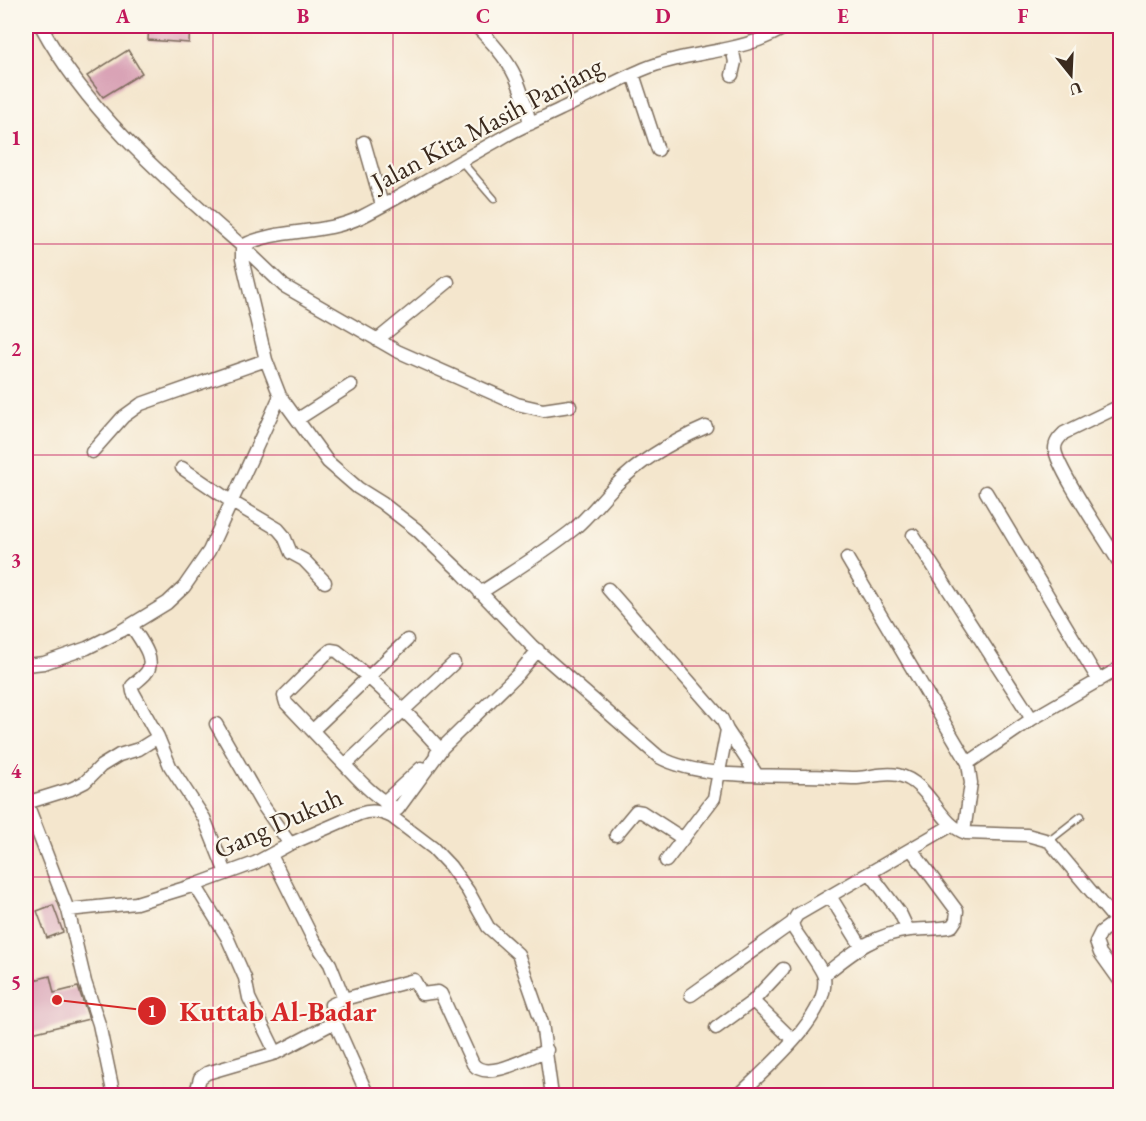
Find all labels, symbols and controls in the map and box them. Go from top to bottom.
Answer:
text: A [115,3,131,29]
text: B [297,3,309,29]
text: C [476,3,490,29]
text: D [655,3,671,29]
text: E [837,3,849,29]
text: F [1018,3,1029,29]
north arrow [1041,45,1101,105]
street label: Jalan Kita Masih Panjang [363,48,609,200]
text: U [1066,77,1084,101]
text: 1 [11,125,21,151]
text: 2 [11,336,22,362]
text: 3 [11,547,21,573]
text: 4 [11,758,22,784]
street label: Gang Dukuh [208,779,348,866]
text: 5 [11,969,21,995]
callout: Kuttab Al-Badar [137,988,389,1034]
text: Kuttab Al-Badar [179,993,377,1029]
text: 1 [147,999,157,1022]

